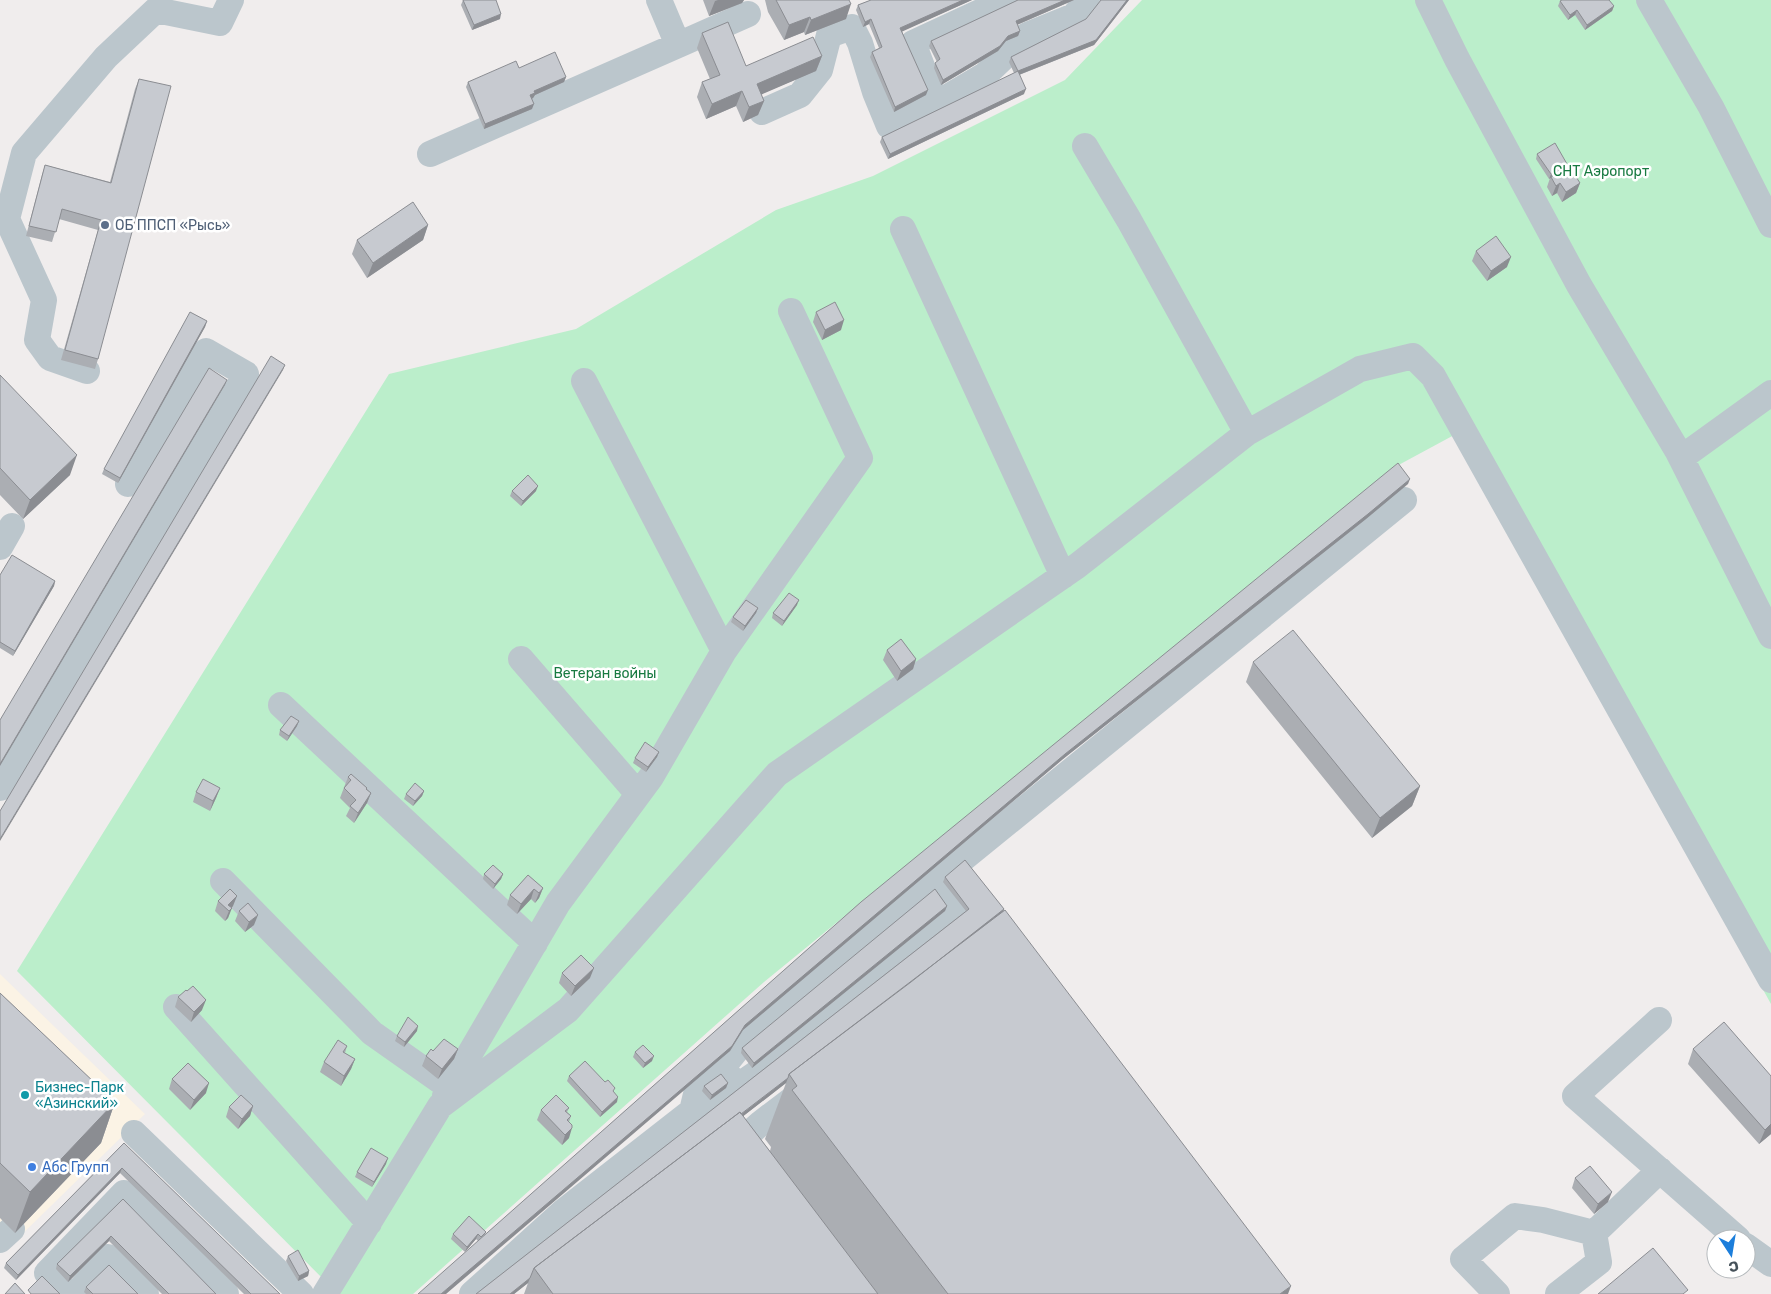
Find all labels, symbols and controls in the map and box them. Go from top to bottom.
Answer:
park label: СНТ Аэропорт [1553,163,1649,180]
place label: ОБ ППСП «Рысь» [115,217,230,234]
marker: ОБ ППСП «Рысь» [99,219,111,231]
park label: Ветеран войны [553,665,657,682]
place label: Бизнес-Парк «Азинский» [35,1079,124,1112]
marker: Бизнес-Парк «Азинский» [19,1089,31,1101]
place label: Абс Групп [42,1159,109,1176]
marker: Абс Групп [26,1161,38,1173]
north arrow [1706,1229,1756,1279]
text: С [1727,1257,1740,1276]

